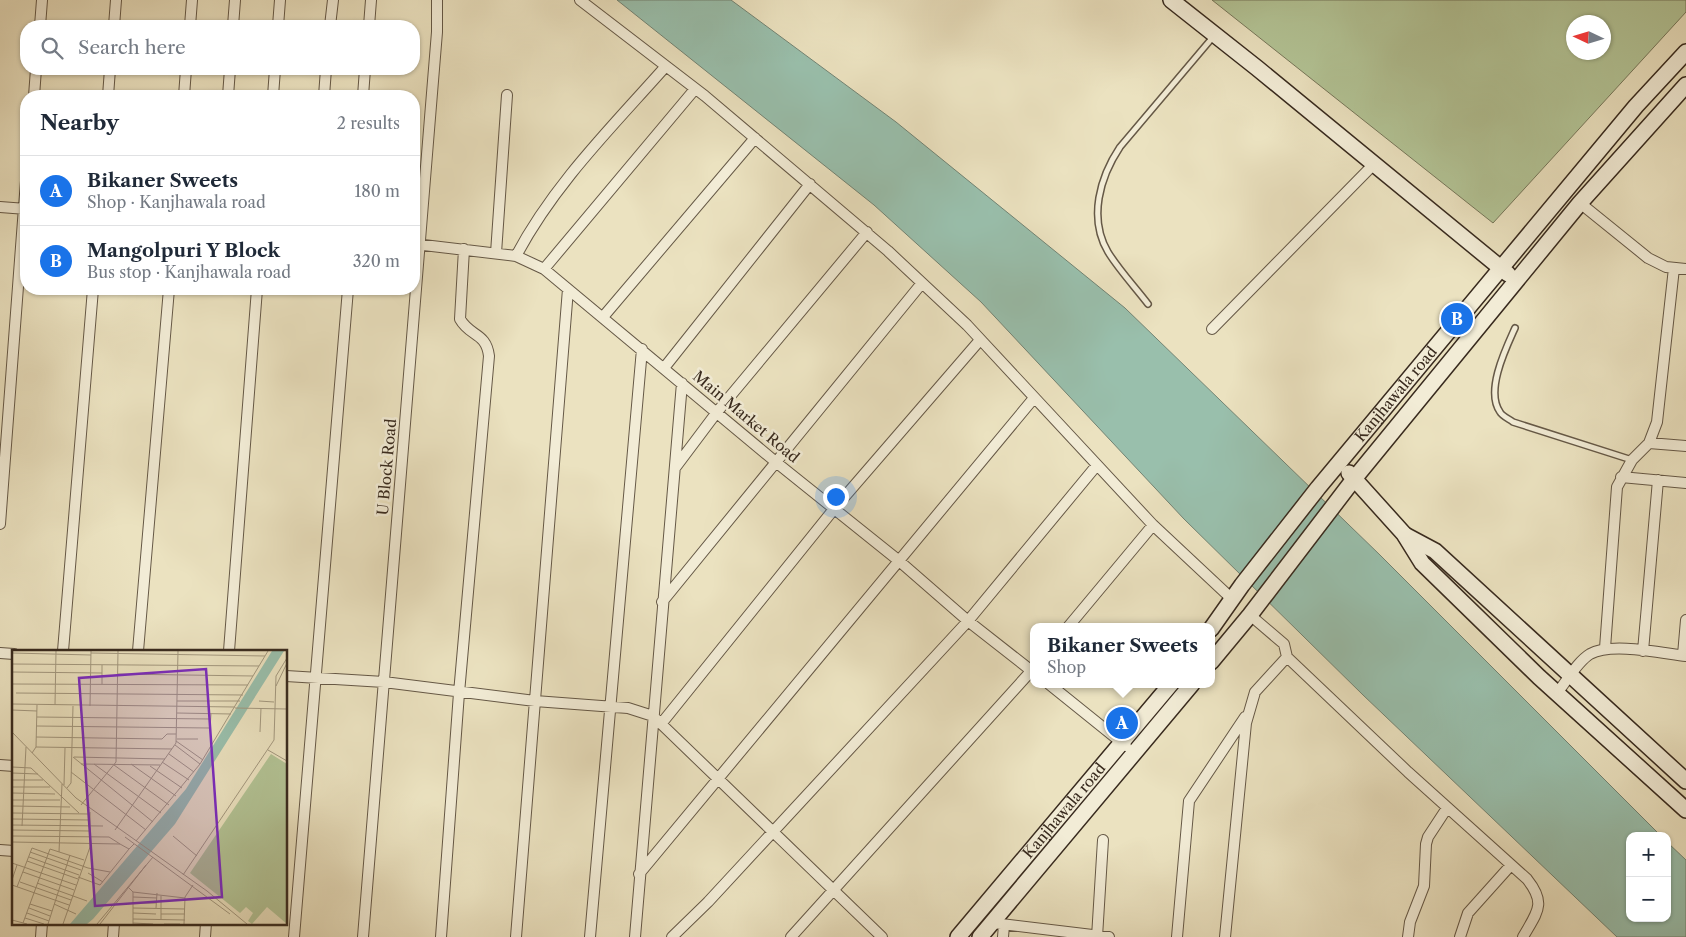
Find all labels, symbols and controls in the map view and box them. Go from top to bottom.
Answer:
north arrow [1566,15,1611,60]
search box [20,20,420,75]
icon: search [38,34,66,62]
text: Search here [78,36,186,59]
text: Nearby [40,110,119,135]
text: 2 results [337,113,400,133]
text: Bikaner Sweets [87,169,238,192]
text: A [50,181,62,201]
text: 180 m [354,181,400,201]
text: Shop · Kanjhawala road [87,192,266,212]
text: Mangolpuri Y Block [87,239,280,262]
text: B [50,251,62,271]
text: 320 m [353,251,400,271]
text: Bus stop · Kanjhawala road [87,262,291,282]
pin: B [1441,300,1473,338]
street label: Kanjhawala road [1350,342,1441,446]
street label: Main Market Road [689,367,803,467]
street label: U Block Road [373,418,400,516]
your location [823,484,849,510]
popup [1030,623,1215,688]
text: Bikaner Sweets [1047,634,1198,657]
inset map [12,650,288,924]
text: Shop [1047,657,1086,677]
pin: A [1106,704,1138,742]
street label: Kanjhawala road [1018,759,1109,862]
map controls [1626,832,1671,922]
button: + [1626,832,1671,877]
button: − [1626,877,1671,922]

